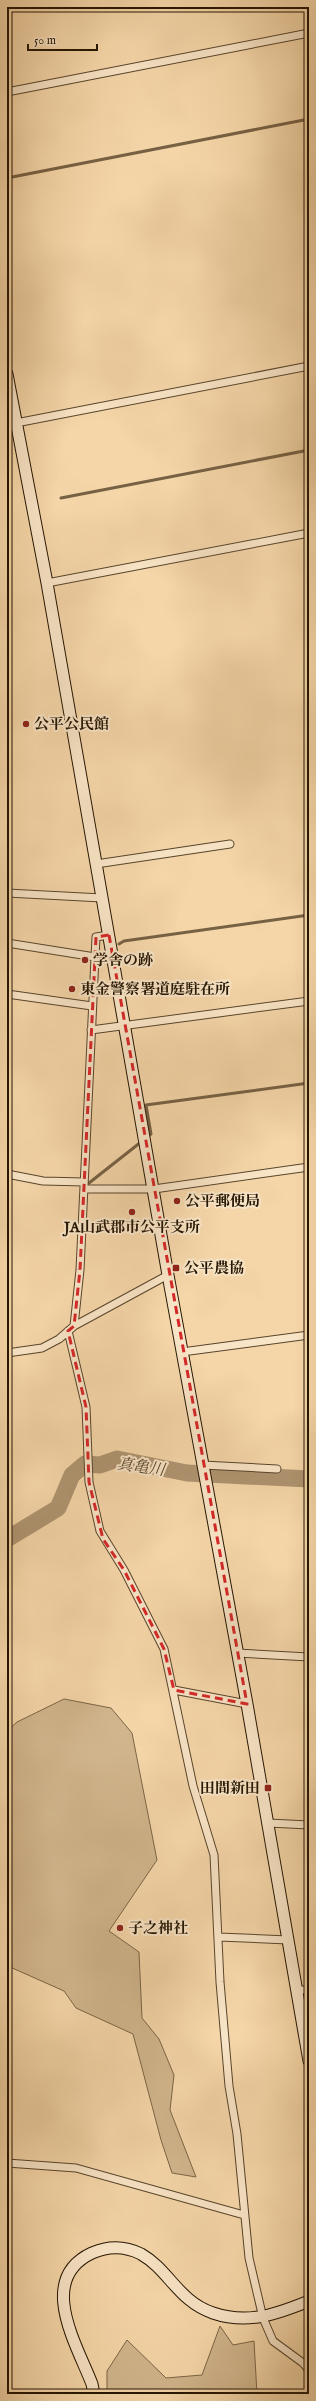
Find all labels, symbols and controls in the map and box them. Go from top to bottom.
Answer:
scale bar [28,26,97,52]
text: 50 m [34,33,56,48]
place label: 公平公民館 [34,715,109,734]
marker: 公平公民館 [21,719,31,729]
place label: 学舎の跡 [93,951,153,970]
marker: 学舎の跡 [80,955,90,965]
place label: 東金警察署道庭駐在所 [80,980,230,999]
marker: 東金警察署道庭駐在所 [67,984,77,994]
place label: 公平郵便局 [185,1192,260,1211]
marker: 公平郵便局 [172,1196,182,1206]
marker: JA山武郡市公平支所 [127,1207,137,1217]
place label: JA山武郡市公平支所 [62,1218,200,1237]
place label: 公平農協 [184,1259,244,1278]
marker: 公平農協 [171,1263,181,1273]
water label: 真亀川 [116,1455,168,1482]
place label: 田間新田 [200,1779,260,1798]
marker: 田間新田 [263,1783,273,1793]
place label: 子之神社 [128,1919,188,1938]
marker: 子之神社 [115,1923,125,1933]

